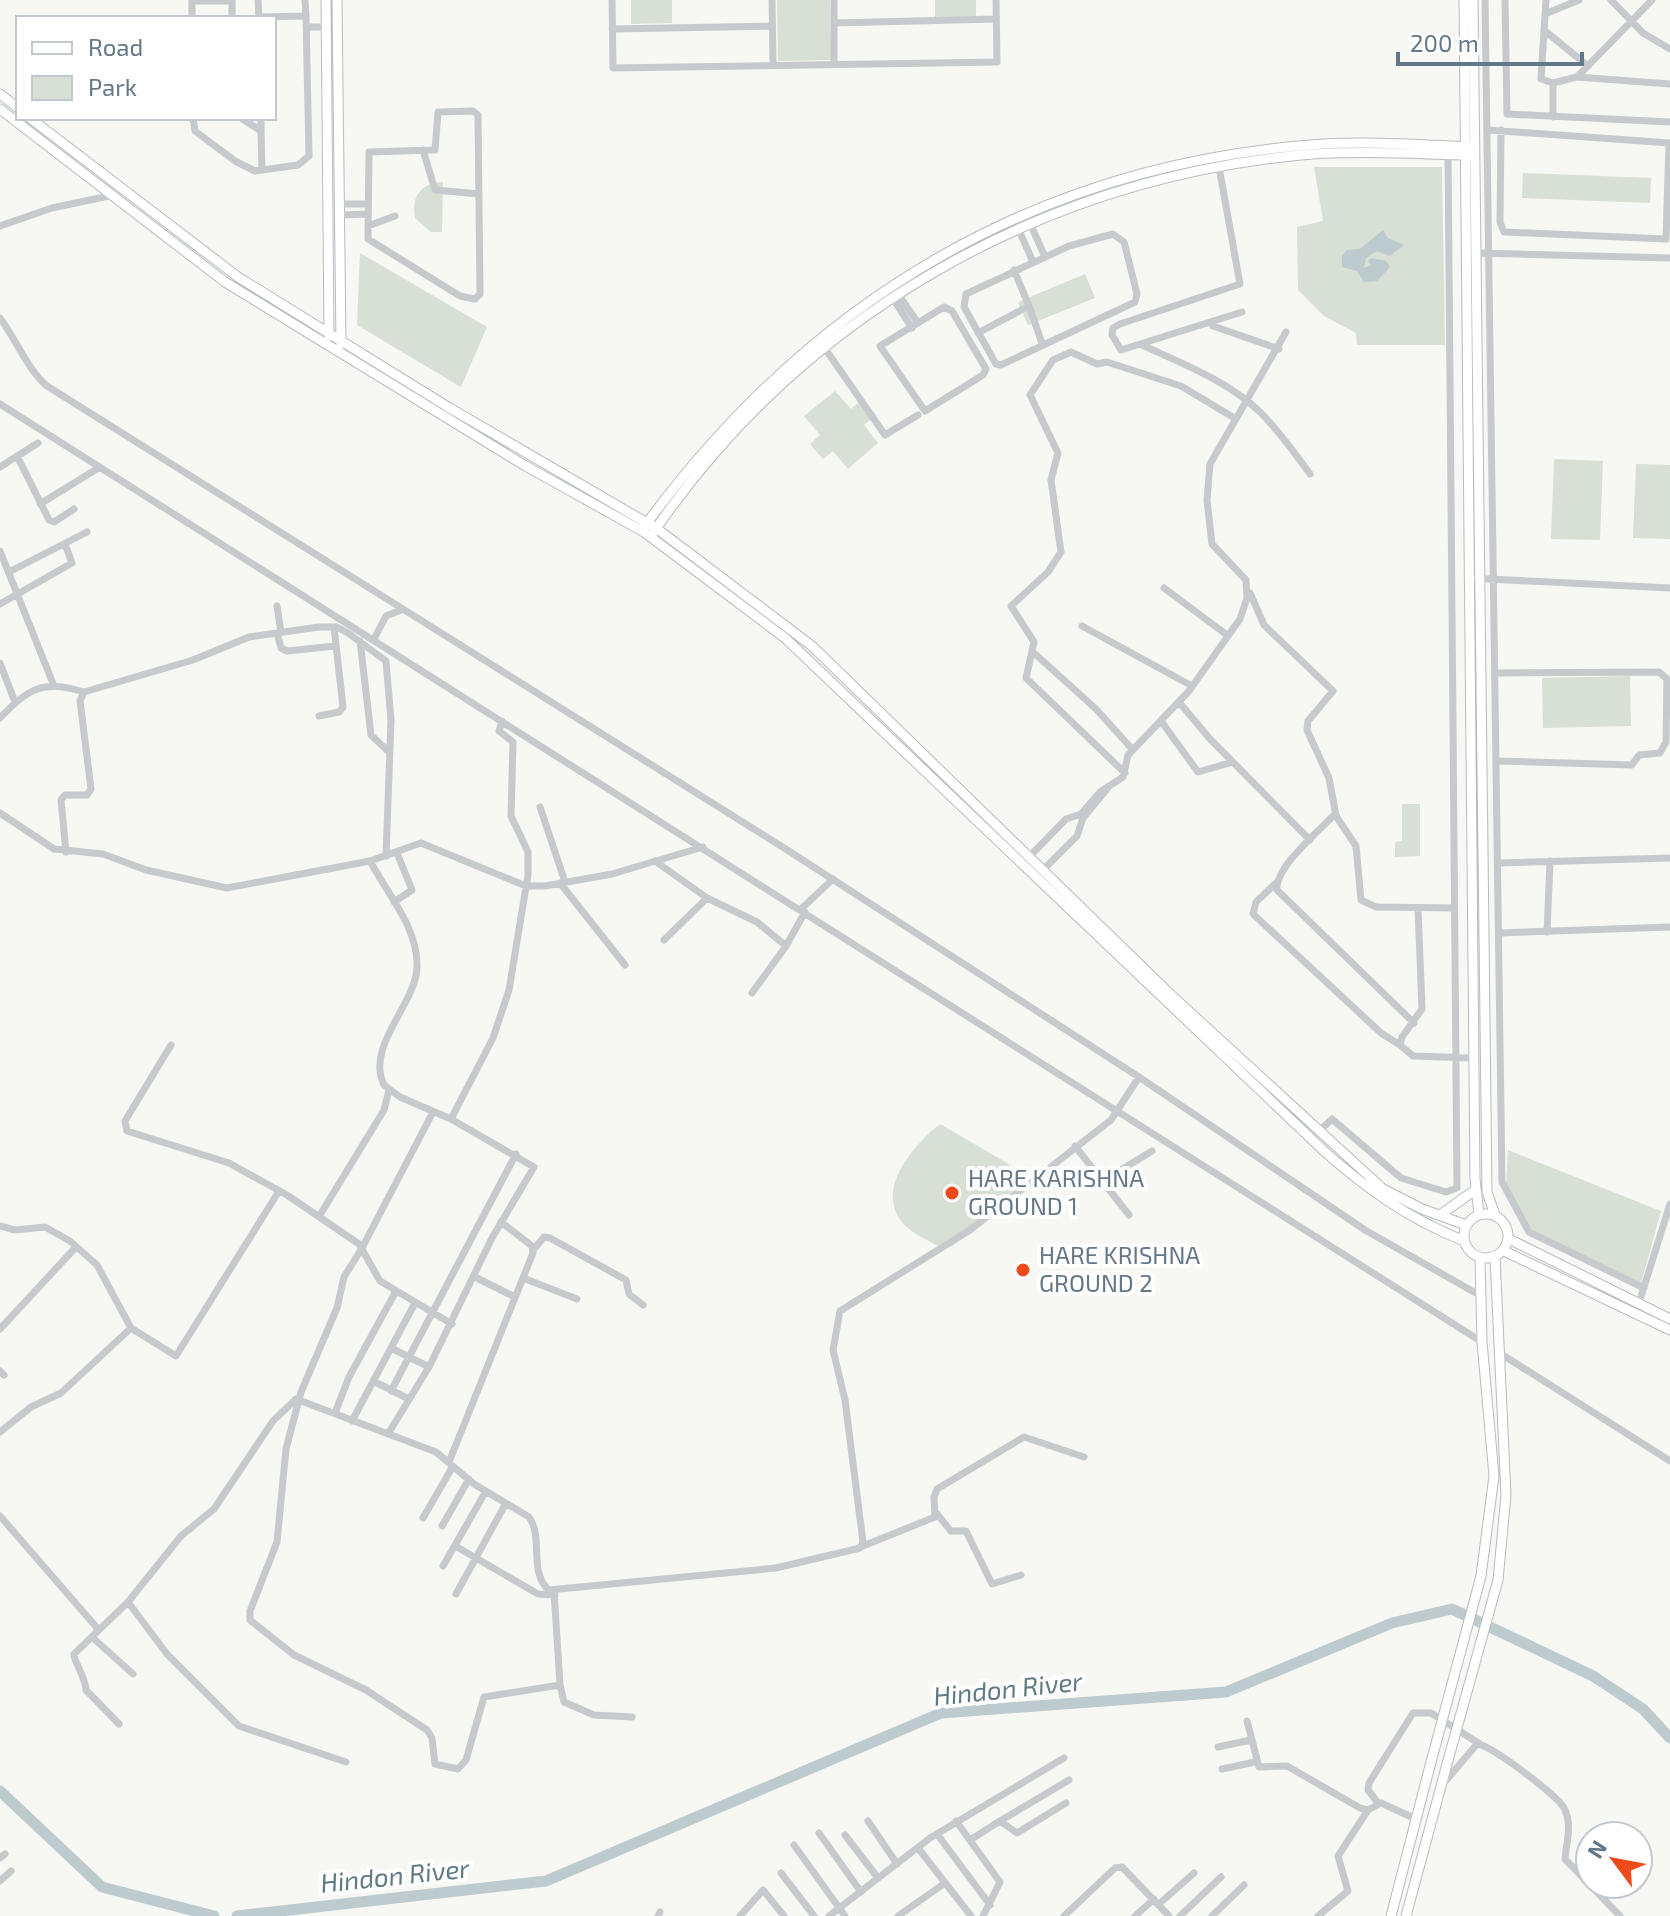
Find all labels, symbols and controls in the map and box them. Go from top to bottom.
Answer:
legend [16,16,276,120]
scale bar [1398,16,1582,66]
text: 200 m [1410,28,1479,57]
text: Road [88,32,143,61]
text: Park [88,72,137,101]
place label: HARE KARISHNA GROUND 1 [968,1163,1144,1220]
marker: HARE KARISHNA GROUND 1 [943,1184,961,1202]
place label: HARE KRISHNA GROUND 2 [1039,1240,1200,1297]
marker: HARE KRISHNA GROUND 2 [1014,1261,1032,1279]
water label: Hindon River [932,1664,1085,1711]
north arrow [1574,1820,1654,1900]
text: N [1581,1835,1611,1862]
water label: Hindon River [319,1851,472,1898]

